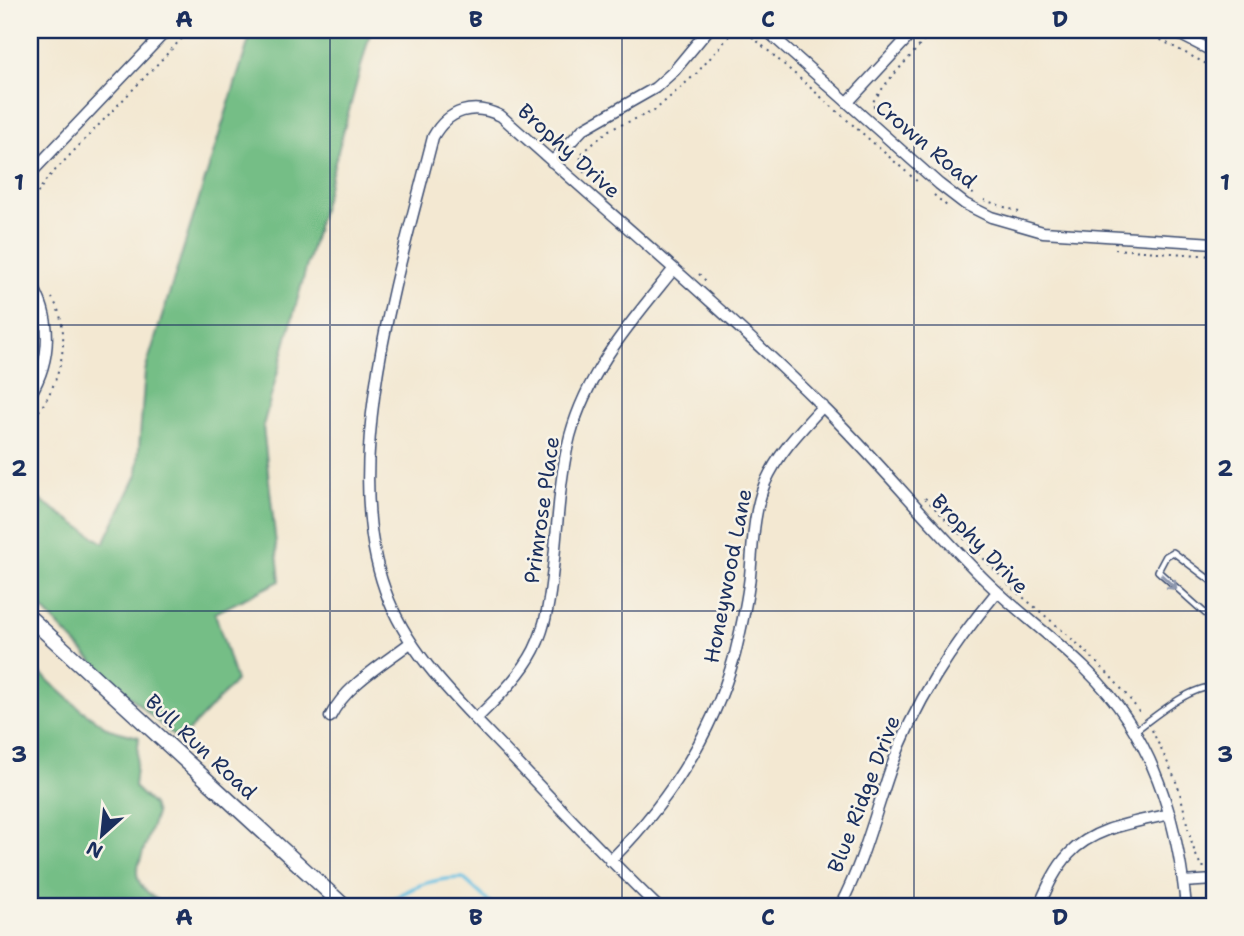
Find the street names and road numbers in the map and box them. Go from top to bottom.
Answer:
street label: Crown Road [869,93,983,195]
street label: Brophy Drive [512,97,626,205]
street label: Primrose Place [518,435,566,585]
street label: Honeywood Lane [697,486,759,666]
street label: Brophy Drive [925,488,1035,600]
street label: Bull Run Road [139,688,263,806]
street label: Blue Ridge Drive [821,711,907,877]

